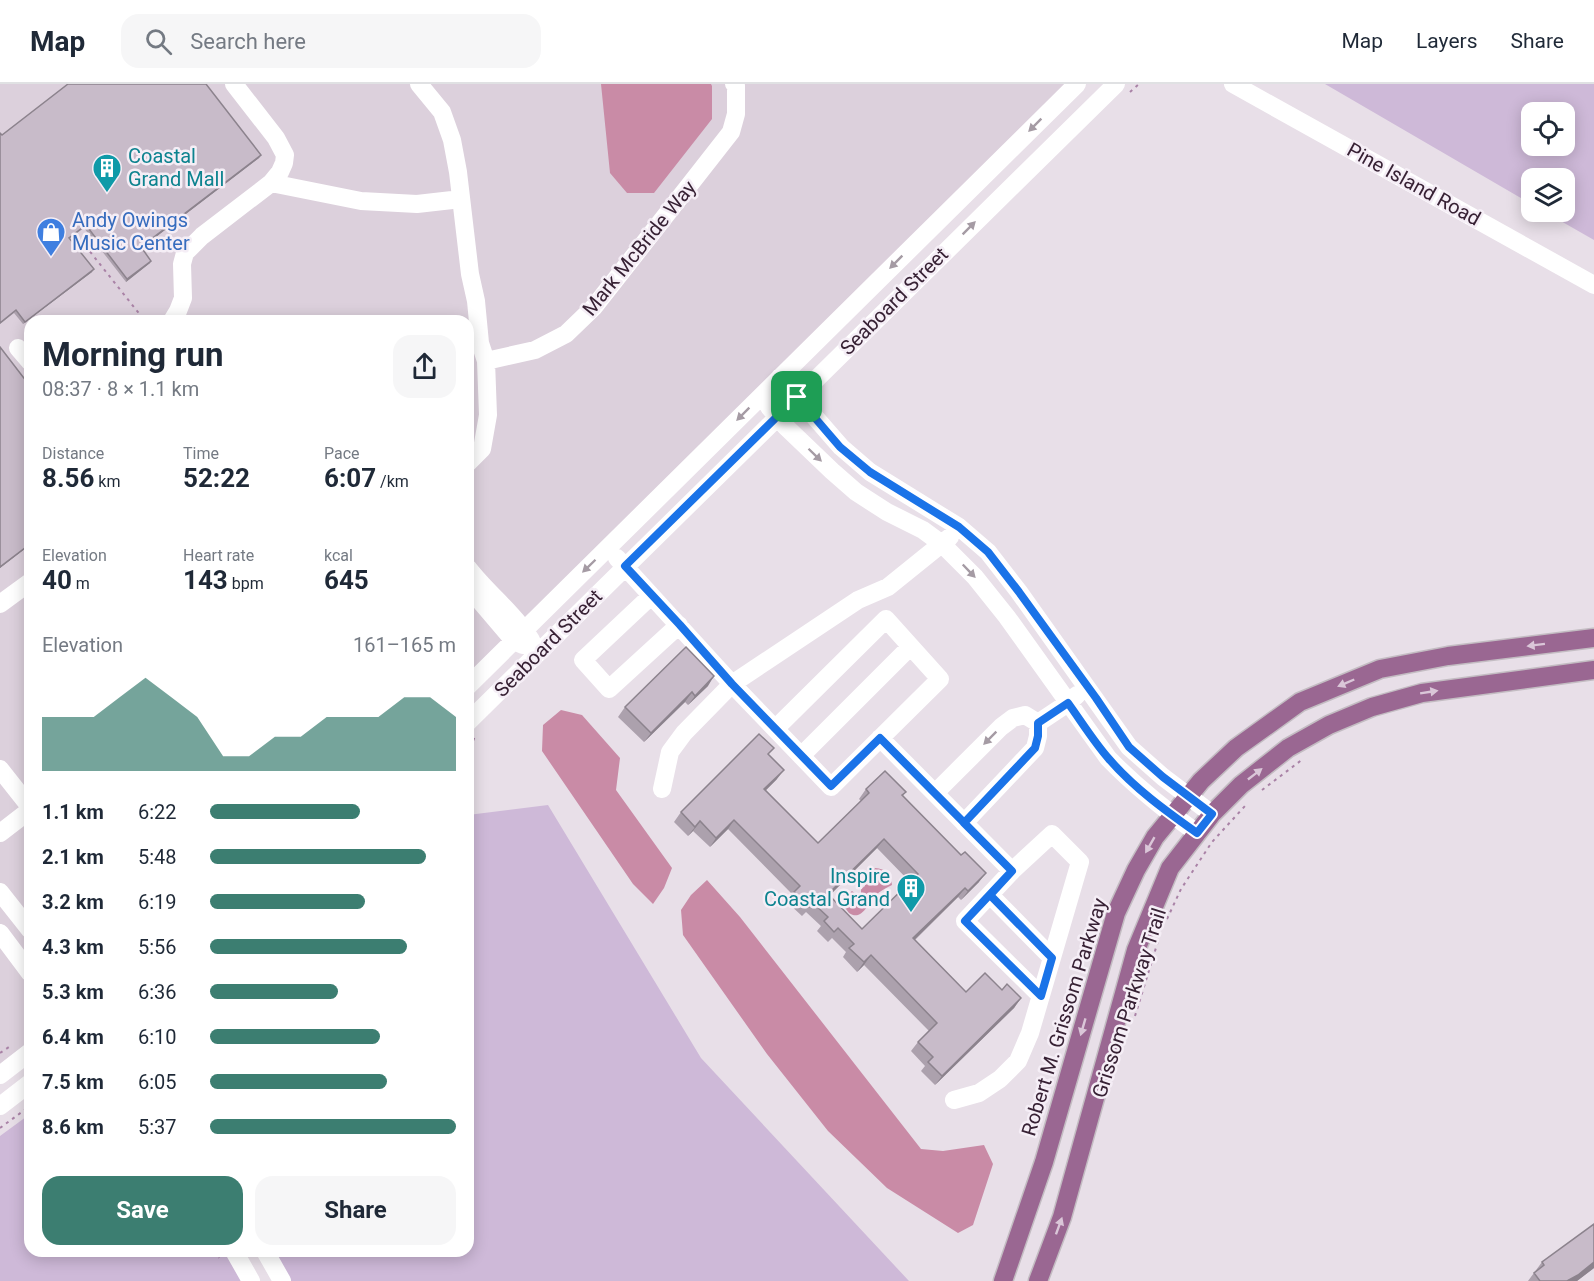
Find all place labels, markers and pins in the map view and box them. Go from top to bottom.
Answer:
place label: Coastal Grand Mall [128,144,224,191]
building icon: Coastal Grand Mall [91,152,123,194]
place label: Andy Owings Music Center [72,208,190,255]
shop icon: Andy Owings Music Center [35,216,67,258]
pin [771,371,822,422]
place label: Inspire Coastal Grand [764,864,890,911]
building icon: Inspire Coastal Grand [895,872,927,914]

